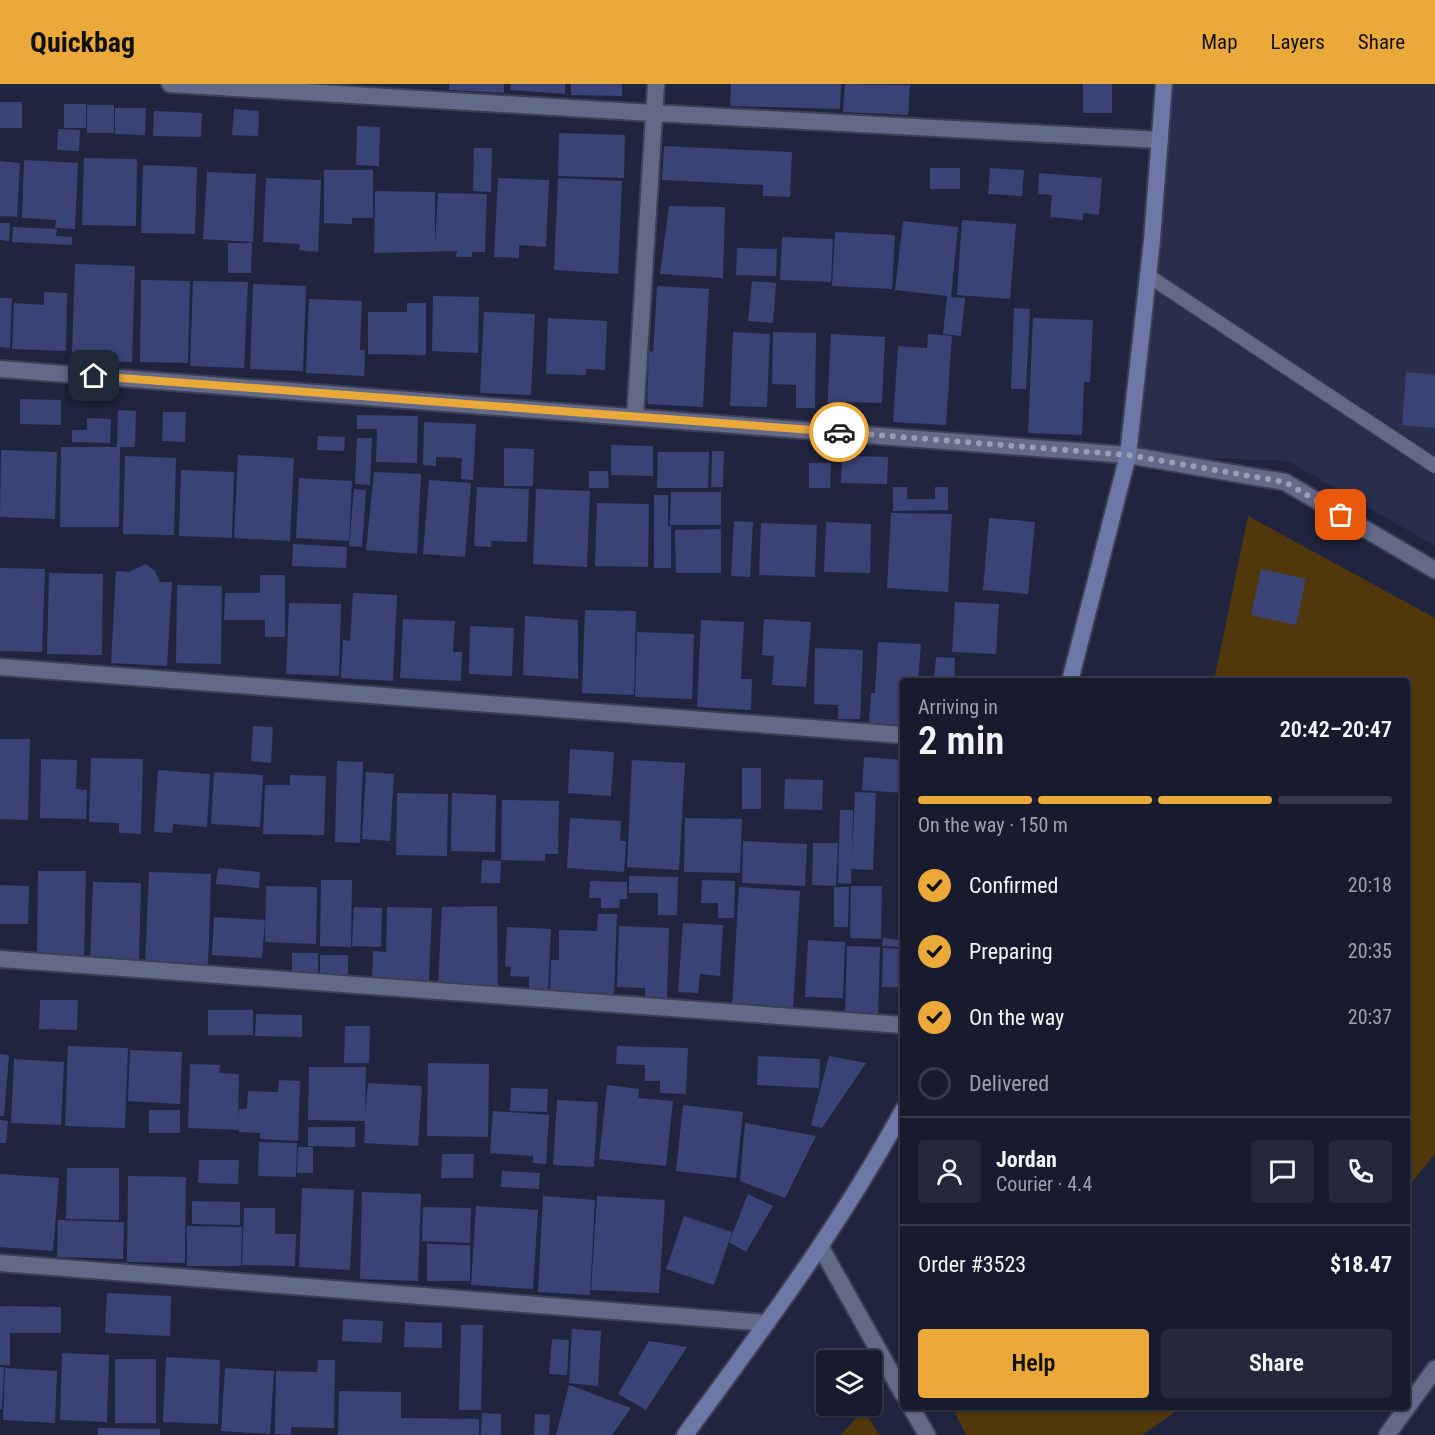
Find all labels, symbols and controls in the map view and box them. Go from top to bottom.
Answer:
text: Quickbag [30,26,135,59]
text: Map [1201,30,1238,54]
text: Layers [1271,30,1325,54]
text: Share [1358,30,1405,54]
pin [68,350,119,401]
icon: home [77,359,110,392]
courier [809,402,869,462]
icon: car [823,416,856,449]
pin [1315,489,1366,540]
icon: bag [1324,498,1357,531]
text: Arriving in [918,695,998,719]
text: 20:42–20:47 [1280,717,1392,742]
text: 2 min [918,718,1004,764]
text: On the way · 150 m [918,813,1068,837]
icon: check [918,869,951,902]
text: Confirmed [969,873,1058,898]
text: 20:18 [1348,873,1392,897]
icon: check [918,935,951,968]
text: Preparing [969,939,1053,964]
text: 20:35 [1348,939,1392,963]
icon: check [918,1001,951,1034]
text: On the way [969,1005,1064,1030]
text: 20:37 [1348,1005,1392,1029]
text: Delivered [969,1071,1049,1096]
button: person [918,1140,981,1203]
button: chat [1251,1140,1314,1203]
button: phone [1329,1140,1392,1203]
text: Jordan [996,1147,1057,1172]
text: Courier · 4.4 [996,1172,1092,1196]
text: Order #3523 [918,1252,1026,1277]
text: $18.47 [1330,1252,1392,1277]
button: Help [918,1329,1149,1398]
button: Share [1161,1329,1392,1398]
map controls [816,1350,882,1416]
button: layers [816,1350,882,1416]

